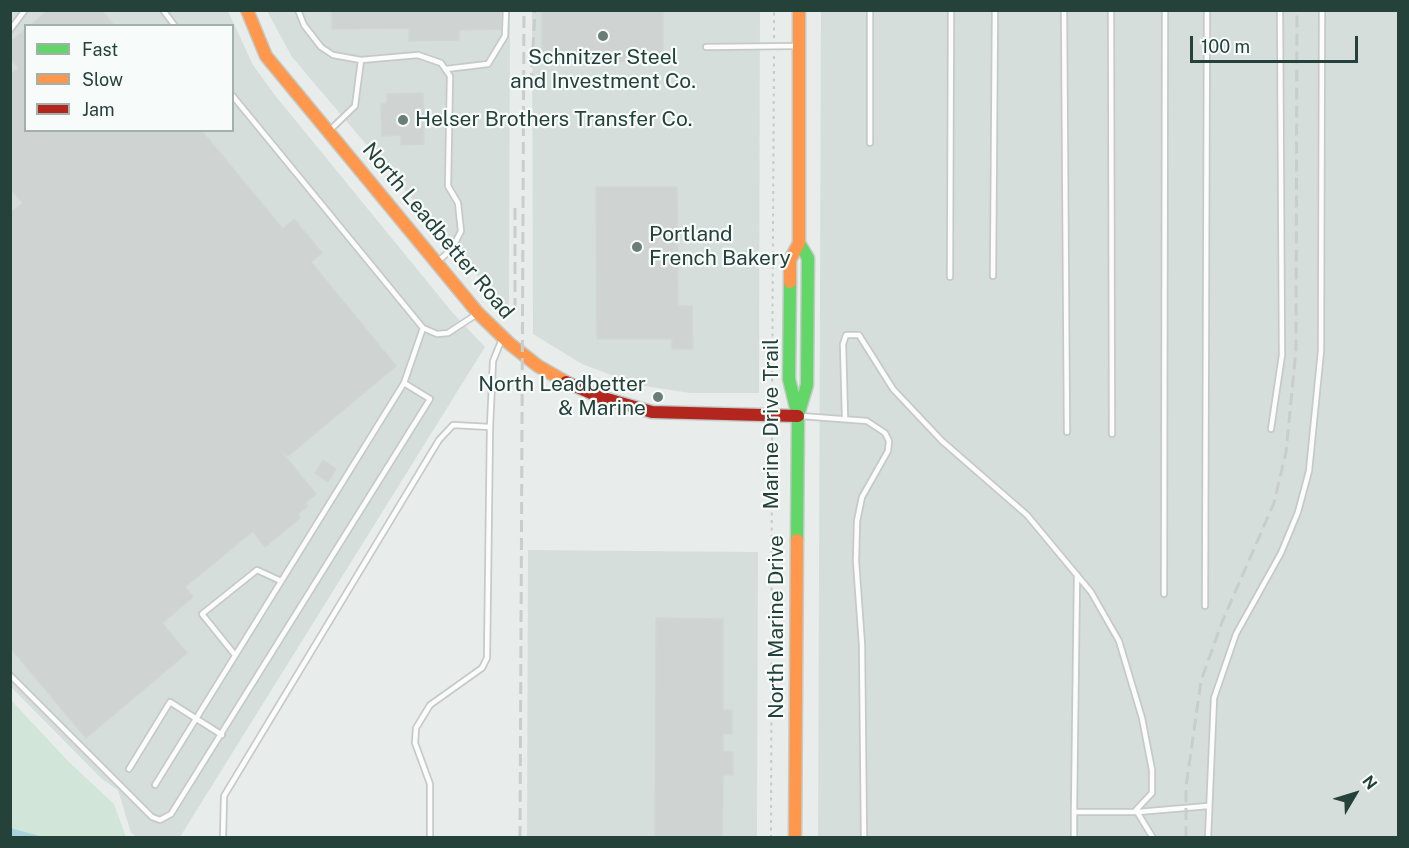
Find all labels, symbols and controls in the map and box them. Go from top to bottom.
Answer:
legend [24,24,234,132]
scale bar [1193,24,1361,62]
marker: Schnitzer Steel and Investment Co. [596,29,610,43]
text: 100 m [1201,36,1250,57]
text: Fast [82,39,118,60]
place label: Schnitzer Steel and Investment Co. [510,45,696,95]
text: Slow [82,69,123,90]
text: Jam [82,99,115,120]
place label: Helser Brothers Transfer Co. [415,107,693,133]
marker: Helser Brothers Transfer Co. [396,113,410,127]
street label: North Leadbetter Road [357,138,519,324]
place label: Portland French Bakery [649,222,791,272]
marker: Portland French Bakery [630,240,644,254]
street label: Marine Drive Trail [759,338,785,510]
place label: North Leadbetter & Marine [478,372,646,422]
marker: North Leadbetter & Marine [651,390,665,404]
street label: North Marine Drive [764,535,790,719]
north arrow [1325,764,1385,824]
text: N [1358,772,1381,793]

